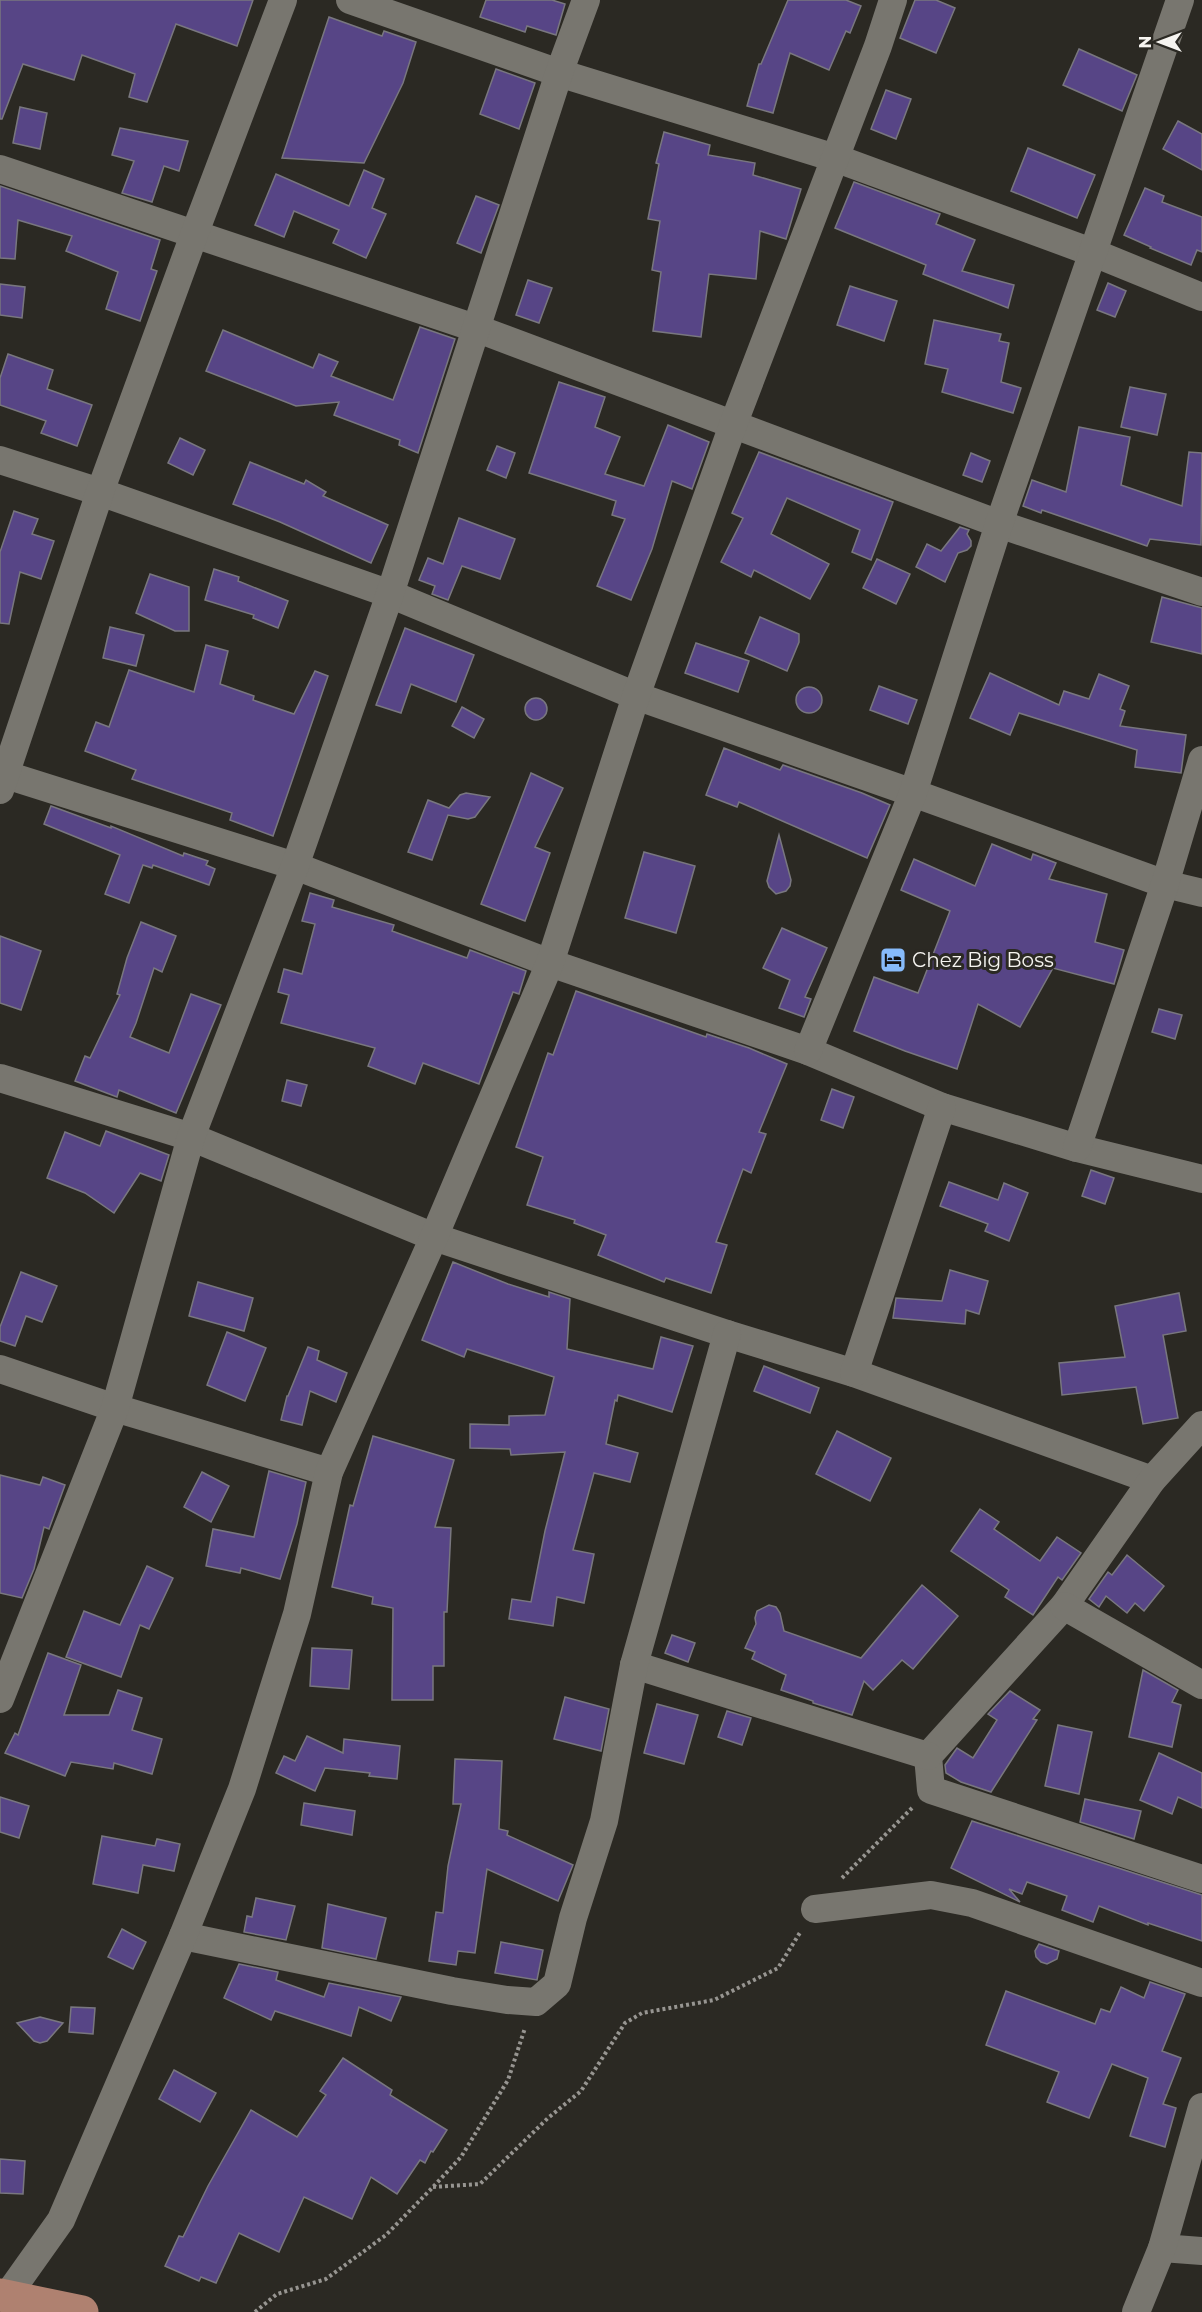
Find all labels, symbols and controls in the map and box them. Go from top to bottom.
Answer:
north arrow [1130,12,1190,72]
text: N [1136,36,1155,48]
hotel icon: Chez Big Boss [878,945,908,975]
place label: Chez Big Boss [912,948,1054,972]

